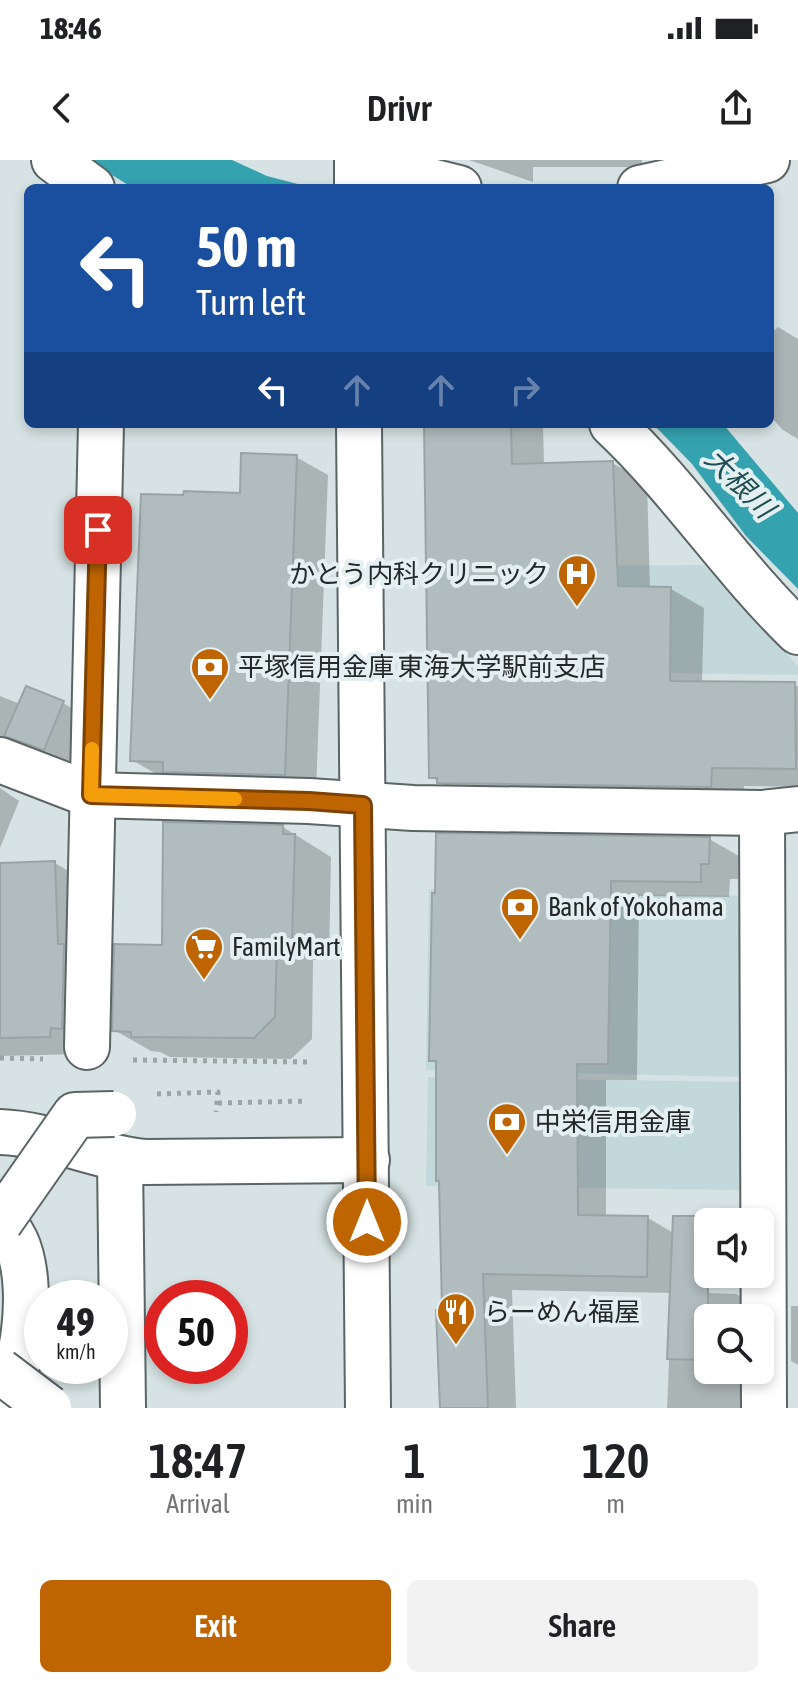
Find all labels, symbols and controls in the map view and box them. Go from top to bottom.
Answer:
text: 18:46 [40,11,102,45]
icon: back [40,86,84,130]
icon: share [714,86,758,130]
text: Drivr [367,87,431,129]
text: 50 m [196,215,297,279]
icon: left [64,216,168,320]
text: Turn left [196,281,306,323]
icon: left [251,368,295,412]
icon: ahead [335,368,379,412]
icon: ahead [419,368,463,412]
icon: right [503,368,547,412]
water label: 大根川 [699,442,783,526]
pin [64,496,132,564]
icon: arrive [76,508,120,552]
hospital icon: かとう内科クリニック [556,553,598,608]
place label: かとう内科クリニック [289,559,549,589]
bank icon: 平塚信用金庫 東海大学駅前支店 [189,646,231,701]
place label: 平塚信用金庫 東海大学駅前支店 [238,652,606,682]
bank icon: Bank of Yokohama [499,886,541,941]
place label: Bank of Yokohama [548,892,724,922]
supermarket icon: FamilyMart [183,926,225,981]
place label: FamilyMart [232,932,341,962]
bank icon: 中栄信用金庫 [486,1101,528,1156]
place label: 中栄信用金庫 [535,1107,691,1137]
position arrow [325,1180,409,1264]
map controls [694,1208,774,1384]
button: sound [694,1208,774,1288]
speed limit sign: 50 [144,1280,248,1384]
restaurant icon: らーめん福屋 [435,1291,477,1346]
place label: らーめん福屋 [484,1297,640,1327]
text: 49 [57,1299,95,1344]
button: search [694,1304,774,1384]
text: km/h [56,1340,96,1363]
text: 18:47 [149,1433,247,1488]
text: 1 [403,1433,426,1488]
text: 120 [582,1433,649,1488]
text: Arrival [166,1489,230,1519]
text: min [396,1489,433,1519]
text: m [606,1489,625,1519]
button: Exit [40,1580,391,1672]
button: Share [407,1580,758,1672]

